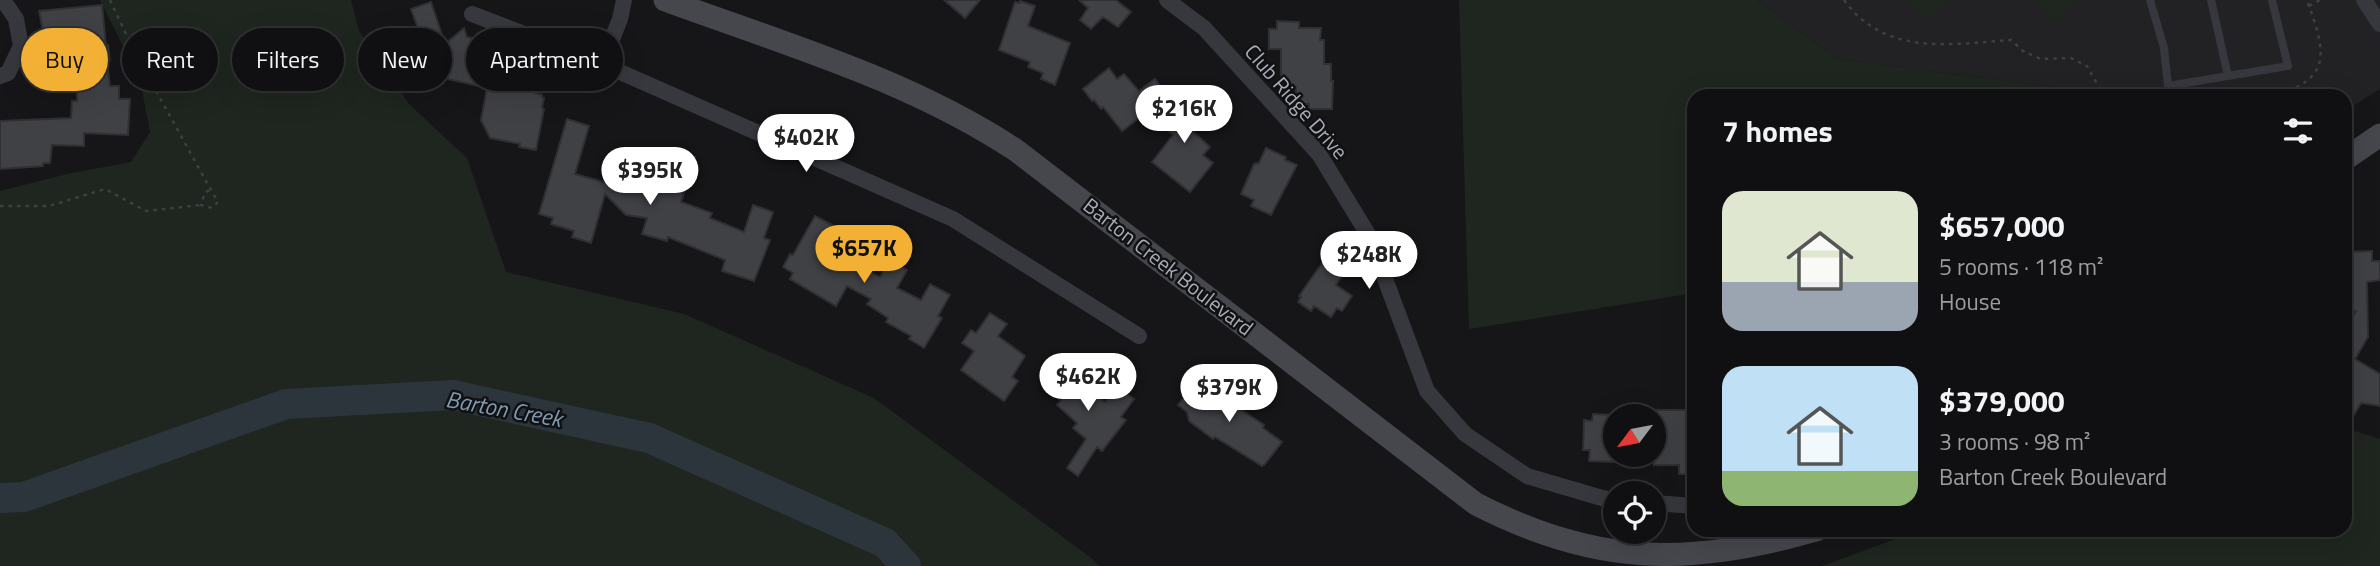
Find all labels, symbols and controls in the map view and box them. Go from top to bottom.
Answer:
chip: Buy [21,28,108,91]
chip: Rent [122,28,218,91]
chip: Filters [232,28,344,91]
chip: New [358,28,452,91]
chip: Apartment [466,28,623,91]
street label: Club Ridge Drive [1238,37,1356,166]
pin: $216K [1135,86,1233,145]
text: $216K [1151,90,1217,125]
text: 7 homes [1722,108,1833,154]
icon: filters [2279,112,2317,150]
pin: $402K [757,114,855,174]
text: $402K [773,119,839,154]
pin: $395K [601,148,699,207]
text: $395K [617,152,683,187]
street label: Barton Creek Boulevard [1077,189,1261,343]
text: $657,000 [1939,203,2065,249]
icon: home [1778,219,1862,303]
pin: $657K [815,226,913,285]
text: $657K [831,230,897,265]
pin: $248K [1320,232,1418,291]
text: $248K [1336,236,1402,271]
text: 5 rooms · 118 m² [1939,249,2103,284]
text: House [1939,284,2001,319]
pin: $462K [1039,354,1137,413]
text: $462K [1055,358,1121,393]
pin: $379K [1180,364,1278,424]
text: $379K [1196,369,1262,404]
text: $379,000 [1939,378,2065,424]
water label: Barton Creek [443,381,568,436]
icon: home [1778,394,1862,478]
north arrow [1603,404,1666,467]
map controls [1603,404,1666,544]
text: 3 rooms · 98 m² [1939,424,2090,459]
text: Barton Creek Boulevard [1939,459,2167,494]
button: locate [1603,481,1666,544]

